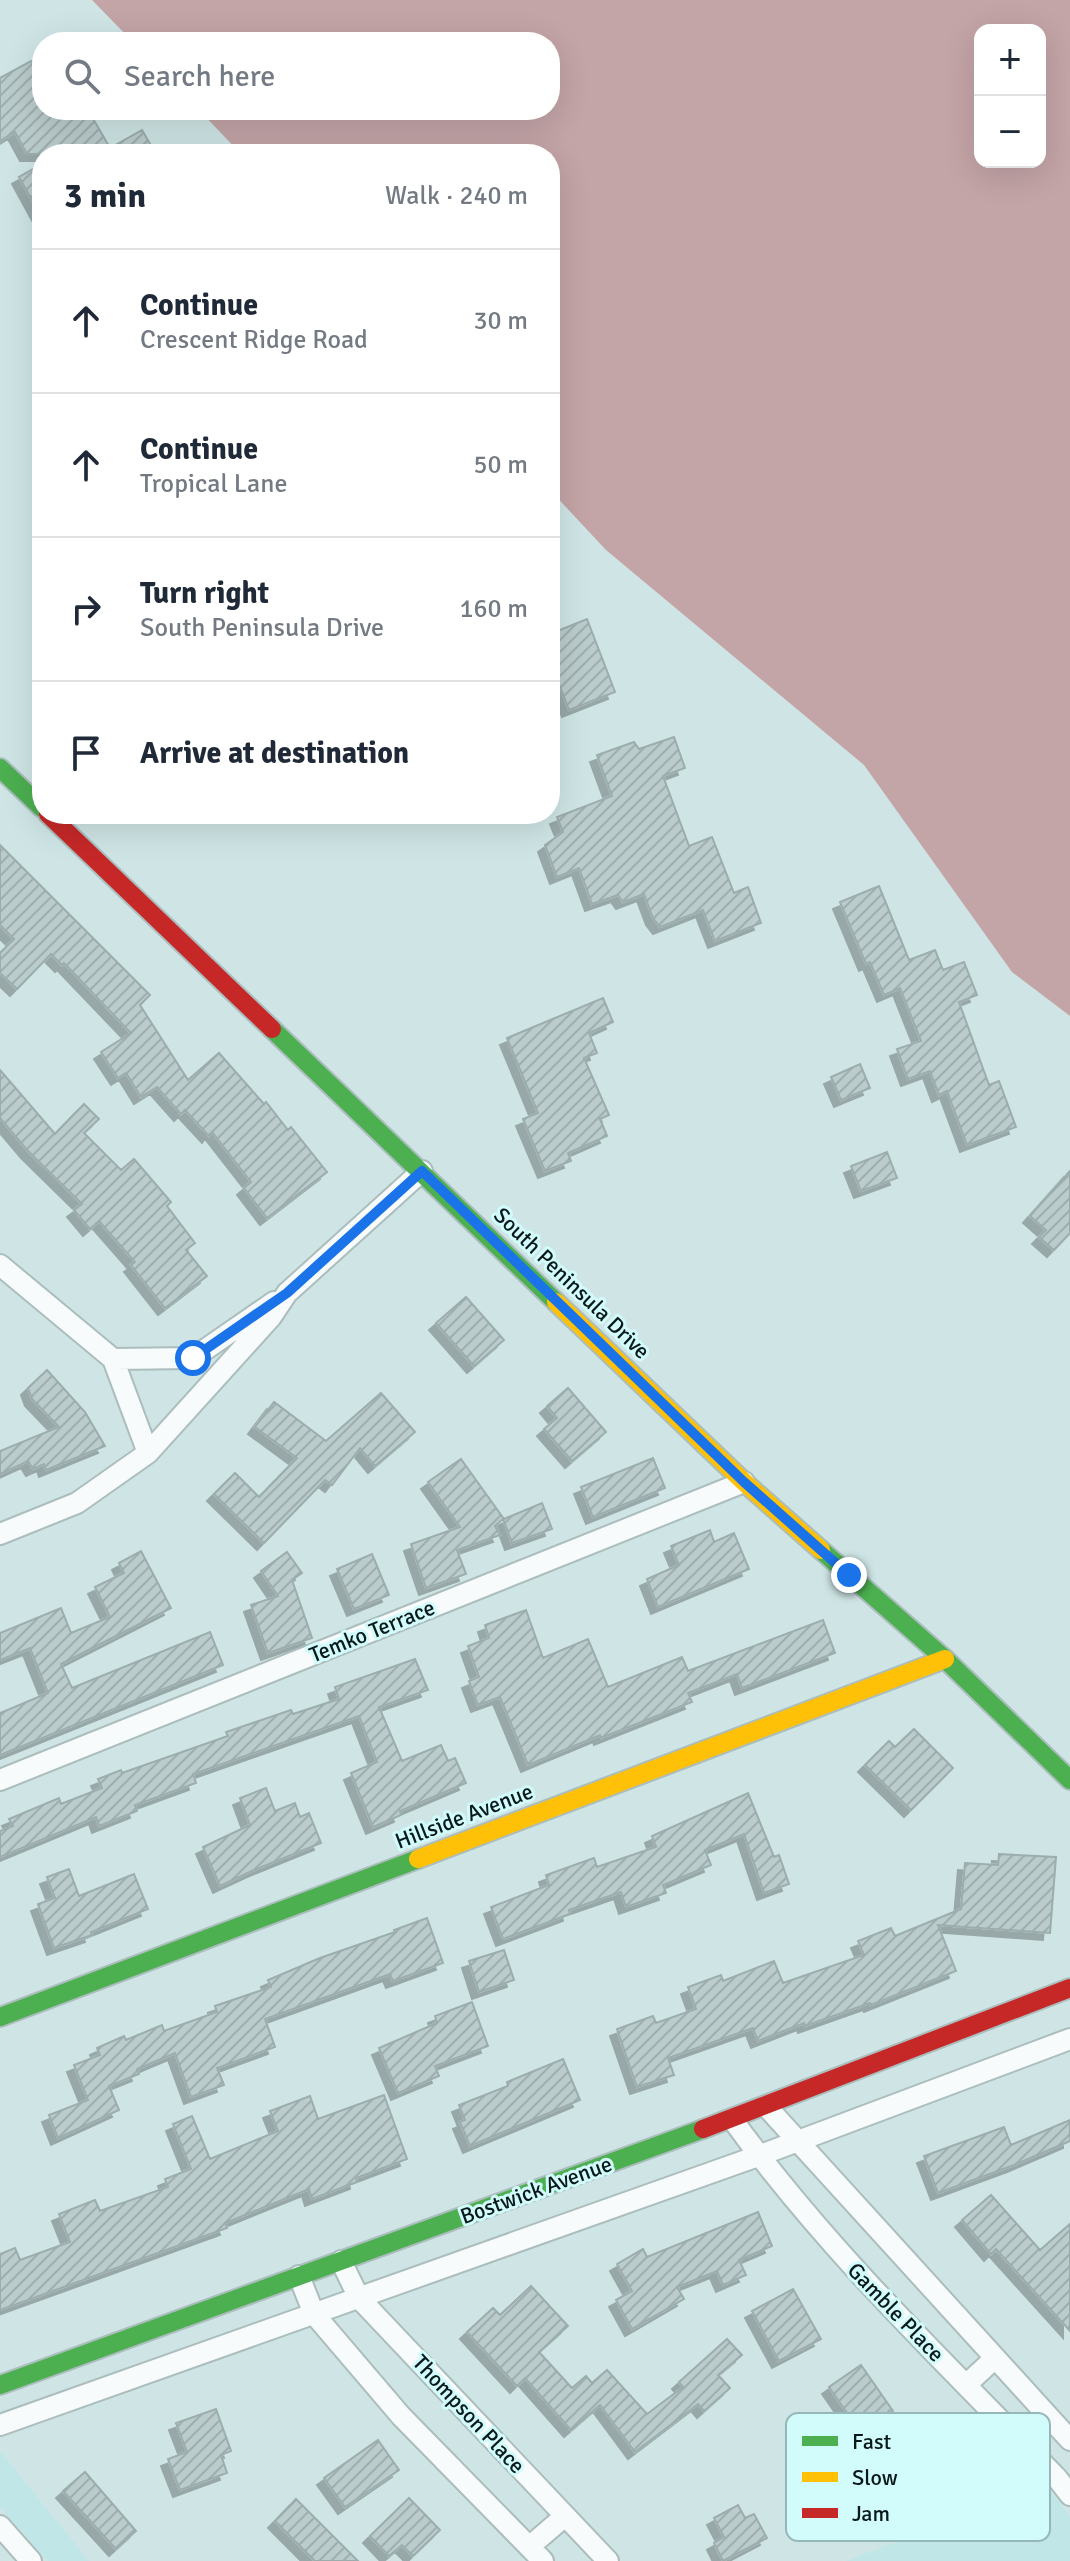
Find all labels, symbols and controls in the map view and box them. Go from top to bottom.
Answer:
map controls [974,24,1046,168]
button: + [974,24,1046,96]
search box [32,32,560,120]
icon: search [60,54,104,98]
text: Search here [124,58,275,95]
button: − [974,96,1046,168]
text: 3 min [64,175,146,217]
text: Walk · 240 m [385,180,528,212]
text: Continue [140,287,258,324]
icon: ahead [64,299,108,343]
text: 30 m [473,305,528,337]
text: Crescent Ridge Road [140,324,368,356]
text: Continue [140,431,258,468]
icon: ahead [64,443,108,487]
text: 50 m [473,449,528,481]
text: Tropical Lane [140,468,287,500]
text: Turn right [140,575,269,612]
icon: right [64,587,108,631]
text: 160 m [459,593,528,625]
text: South Peninsula Drive [140,612,384,644]
icon: arrive [64,731,108,775]
text: Arrive at destination [140,735,409,772]
street label: South Peninsula Drive [488,1202,656,1364]
route start [175,1340,211,1376]
route end [831,1557,867,1593]
street label: Temko Terrace [305,1594,439,1668]
street label: Hillside Avenue [391,1777,537,1855]
street label: Bostwick Avenue [456,2150,616,2230]
street label: Gamble Place [842,2257,950,2367]
street label: Thompson Place [407,2349,531,2479]
legend [786,2413,1050,2541]
text: Fast [852,2428,892,2455]
text: Slow [852,2464,898,2491]
text: Jam [852,2500,890,2527]

